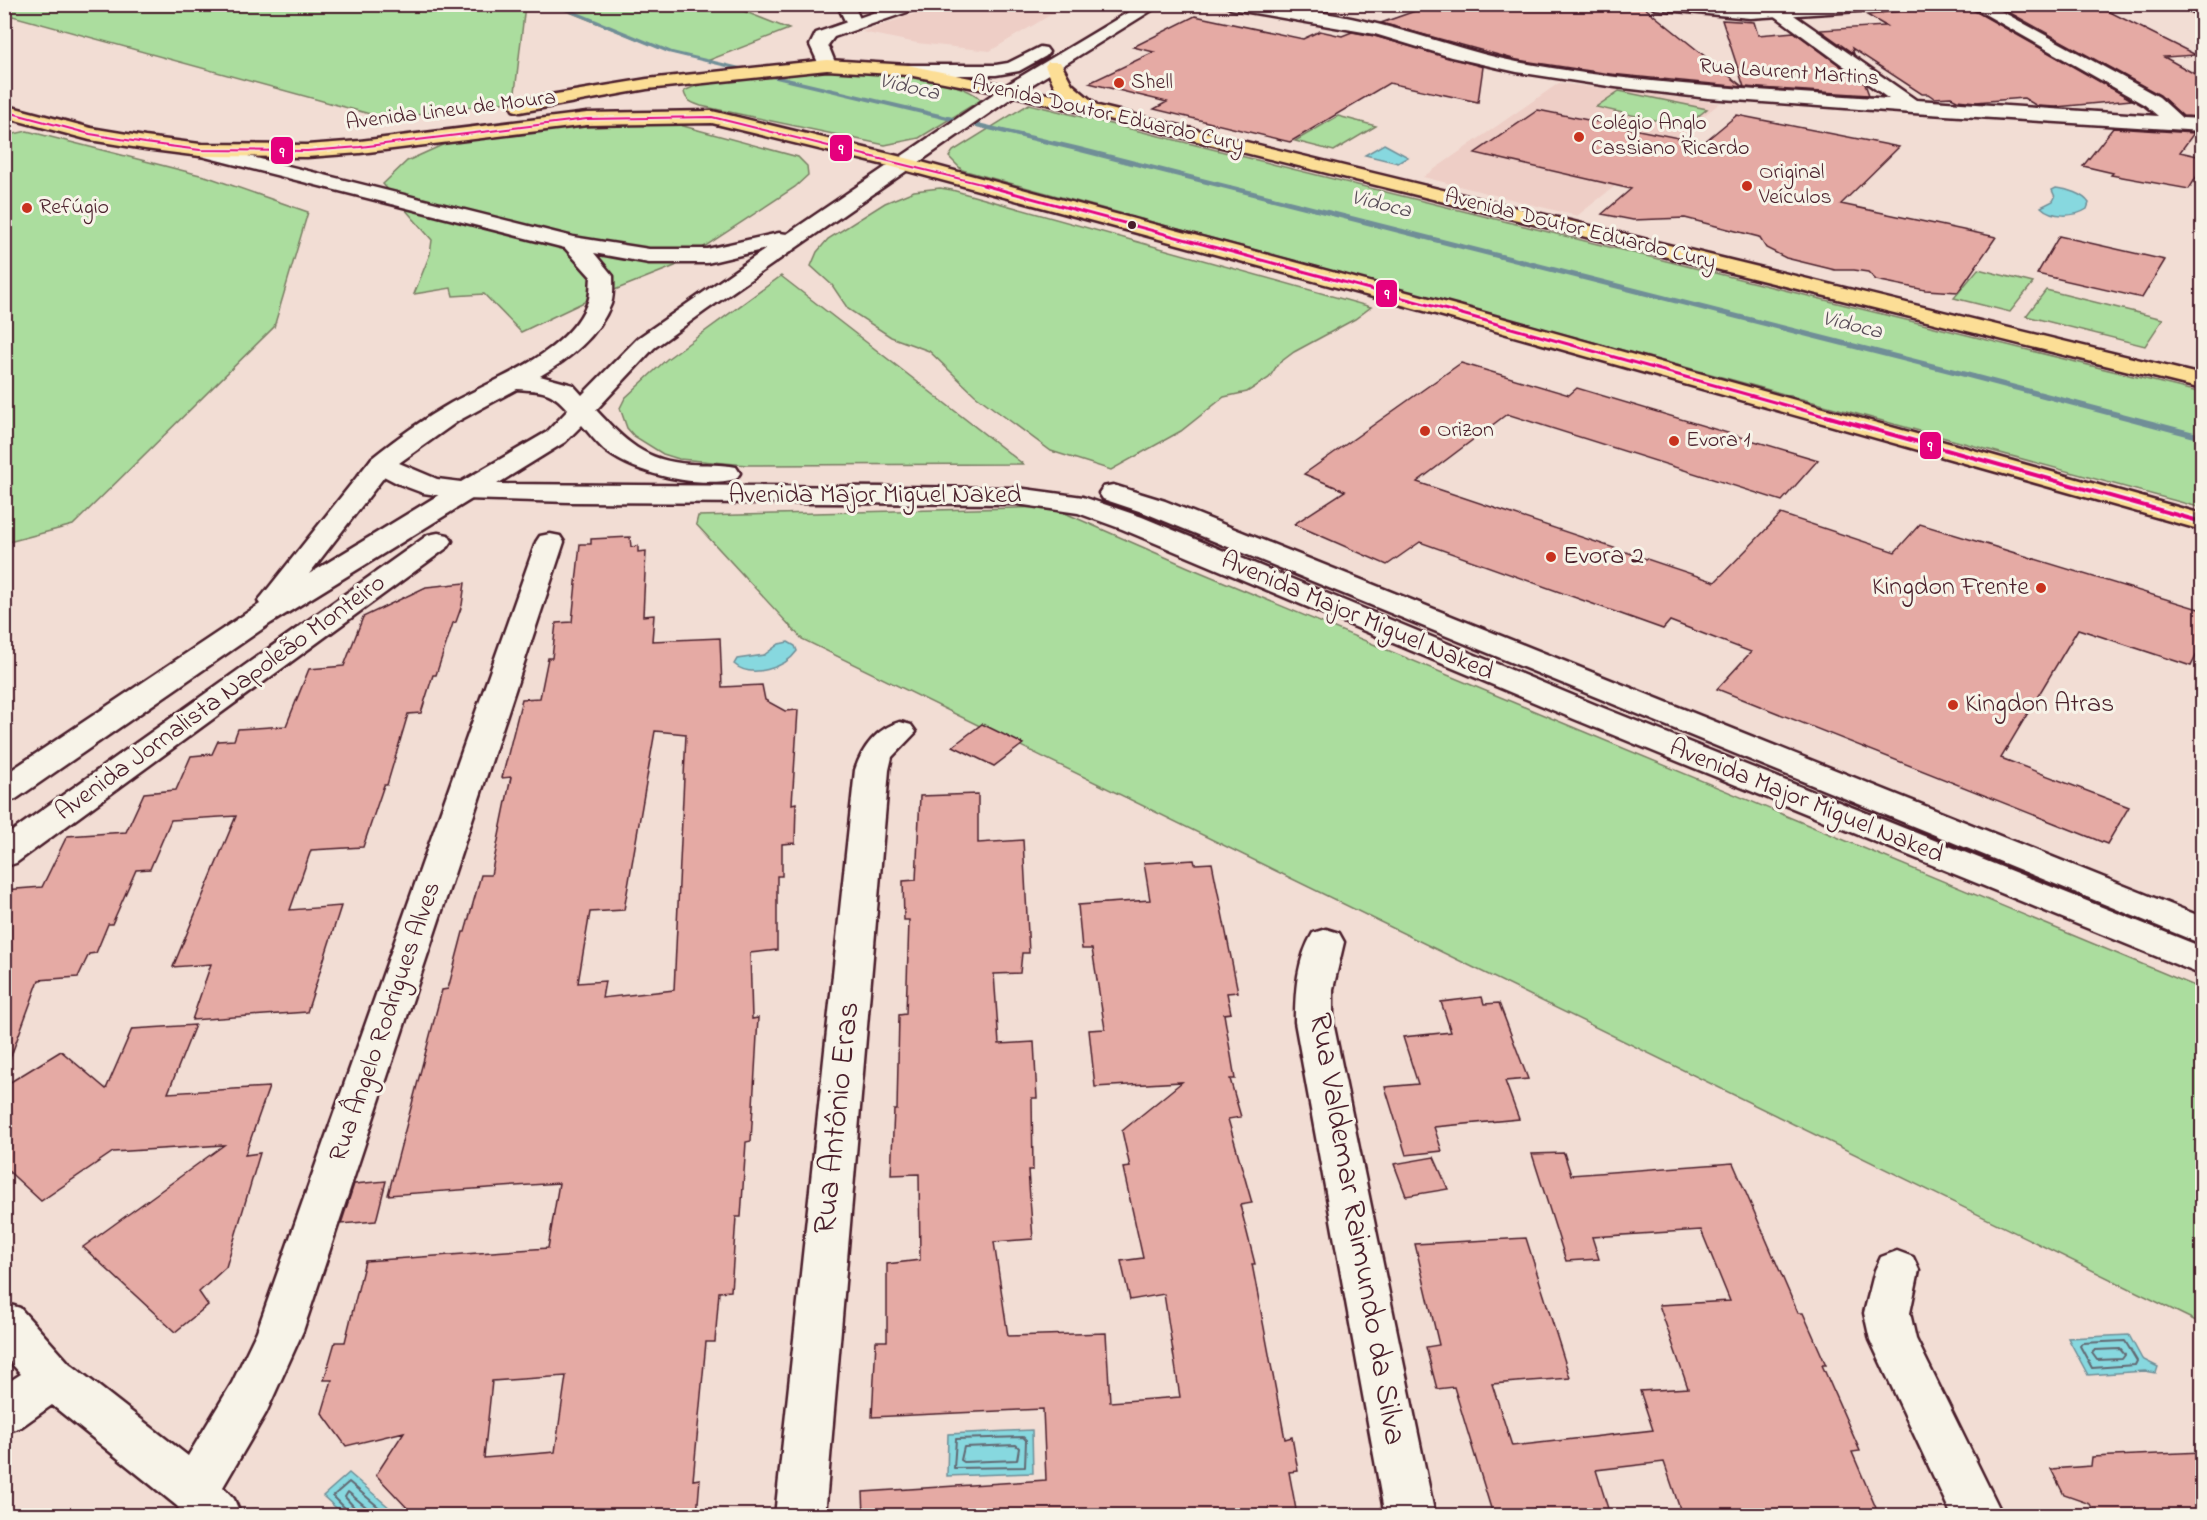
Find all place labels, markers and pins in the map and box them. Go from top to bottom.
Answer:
place label: Shell [1131,67,1173,99]
marker: Shell [1112,76,1126,90]
place label: Colégio Anglo Cassiano Ricardo [1591,108,1749,165]
marker: Colégio Anglo Cassiano Ricardo [1572,130,1586,144]
place label: Original Veículos [1758,157,1832,214]
marker: Original Veículos [1740,179,1754,193]
place label: Refúgio [39,192,109,225]
marker: Refúgio [20,201,34,215]
unlabelled marker [1126,219,1138,231]
place label: Orizon [1437,415,1494,447]
marker: Orizon [1418,424,1432,438]
place label: Evora 1 [1686,425,1750,457]
marker: Evora 1 [1667,434,1681,448]
place label: Evora 2 [1563,538,1644,576]
marker: Evora 2 [1544,550,1558,564]
place label: Kingdon Frente [1872,569,2029,607]
marker: Kingdon Frente [2034,581,2048,595]
place label: Kingdon Atras [1965,686,2114,724]
marker: Kingdon Atras [1946,698,1960,712]

